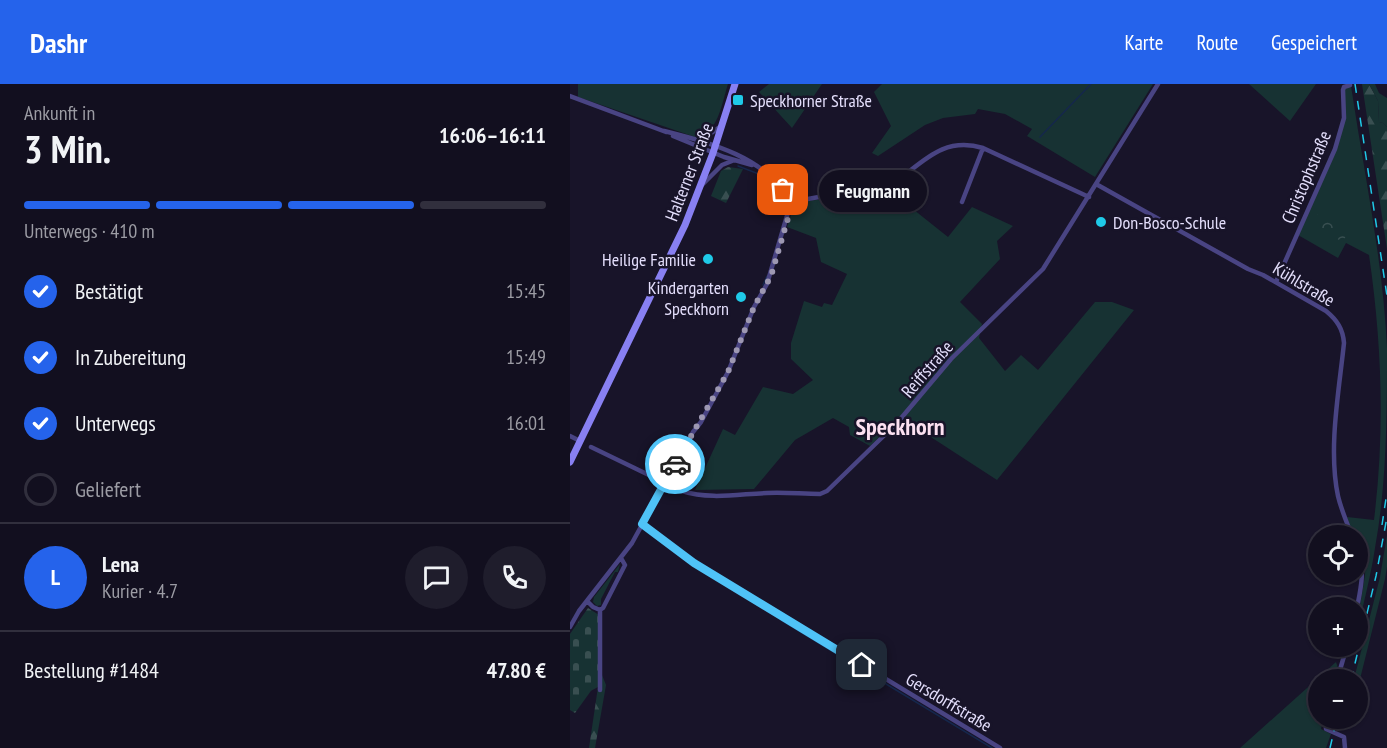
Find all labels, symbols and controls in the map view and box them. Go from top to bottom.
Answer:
text: Dashr [30,24,87,61]
text: Karte [1125,29,1163,56]
text: Route [1196,29,1238,56]
text: Gespeichert [1271,29,1357,56]
place label: Speckhorner Straße [750,89,872,112]
marker: Speckhorner Straße [731,93,745,107]
text: Ankunft in [24,100,95,126]
street label: Halterner Straße [660,120,718,224]
text: 16:06–16:11 [439,121,546,149]
text: 3 Min. [24,123,111,174]
street label: Christophstraße [1276,127,1336,227]
pin [757,164,808,215]
callout: Feugmann [819,169,927,211]
icon: bag [766,173,799,206]
text: Feugmann [836,178,910,204]
place label: Don-Bosco-Schule [1113,211,1226,234]
marker: Don-Bosco-Schule [1094,215,1108,229]
text: Unterwegs · 410 m [24,218,154,244]
place label: Heilige Familie [602,248,696,271]
marker: Heilige Familie [701,252,715,266]
street label: Kühlstraße [1269,257,1339,311]
icon: check [24,275,57,308]
place label: Kindergarten Speckhorn [648,276,729,320]
text: Bestätigt [75,277,143,305]
text: 15:45 [506,278,546,304]
marker: Kindergarten Speckhorn [734,290,748,304]
street label: Reiffstraße [896,336,958,402]
icon: check [24,341,57,374]
text: In Zubereitung [75,343,186,371]
text: 15:49 [506,344,546,370]
icon: check [24,407,57,440]
text: Unterwegs [75,409,156,437]
text: 16:01 [506,410,546,436]
district label: Speckhorn [855,411,945,442]
courier [645,434,705,494]
icon: car [659,448,692,481]
text: Geliefert [75,475,141,503]
map controls [1308,525,1368,729]
button: locate [1308,525,1368,585]
button: chat [405,546,468,609]
button: phone [483,546,546,609]
text: Lena [102,550,139,578]
text: L [51,563,60,591]
text: Kurier · 4.7 [102,578,178,604]
button: + [1308,597,1368,657]
pin [836,639,887,690]
icon: home [845,648,878,681]
text: Bestellung #1484 [24,656,159,684]
text: 47.80 € [486,656,546,684]
street label: Gersdorffstraße [902,667,996,737]
button: − [1308,669,1368,729]

